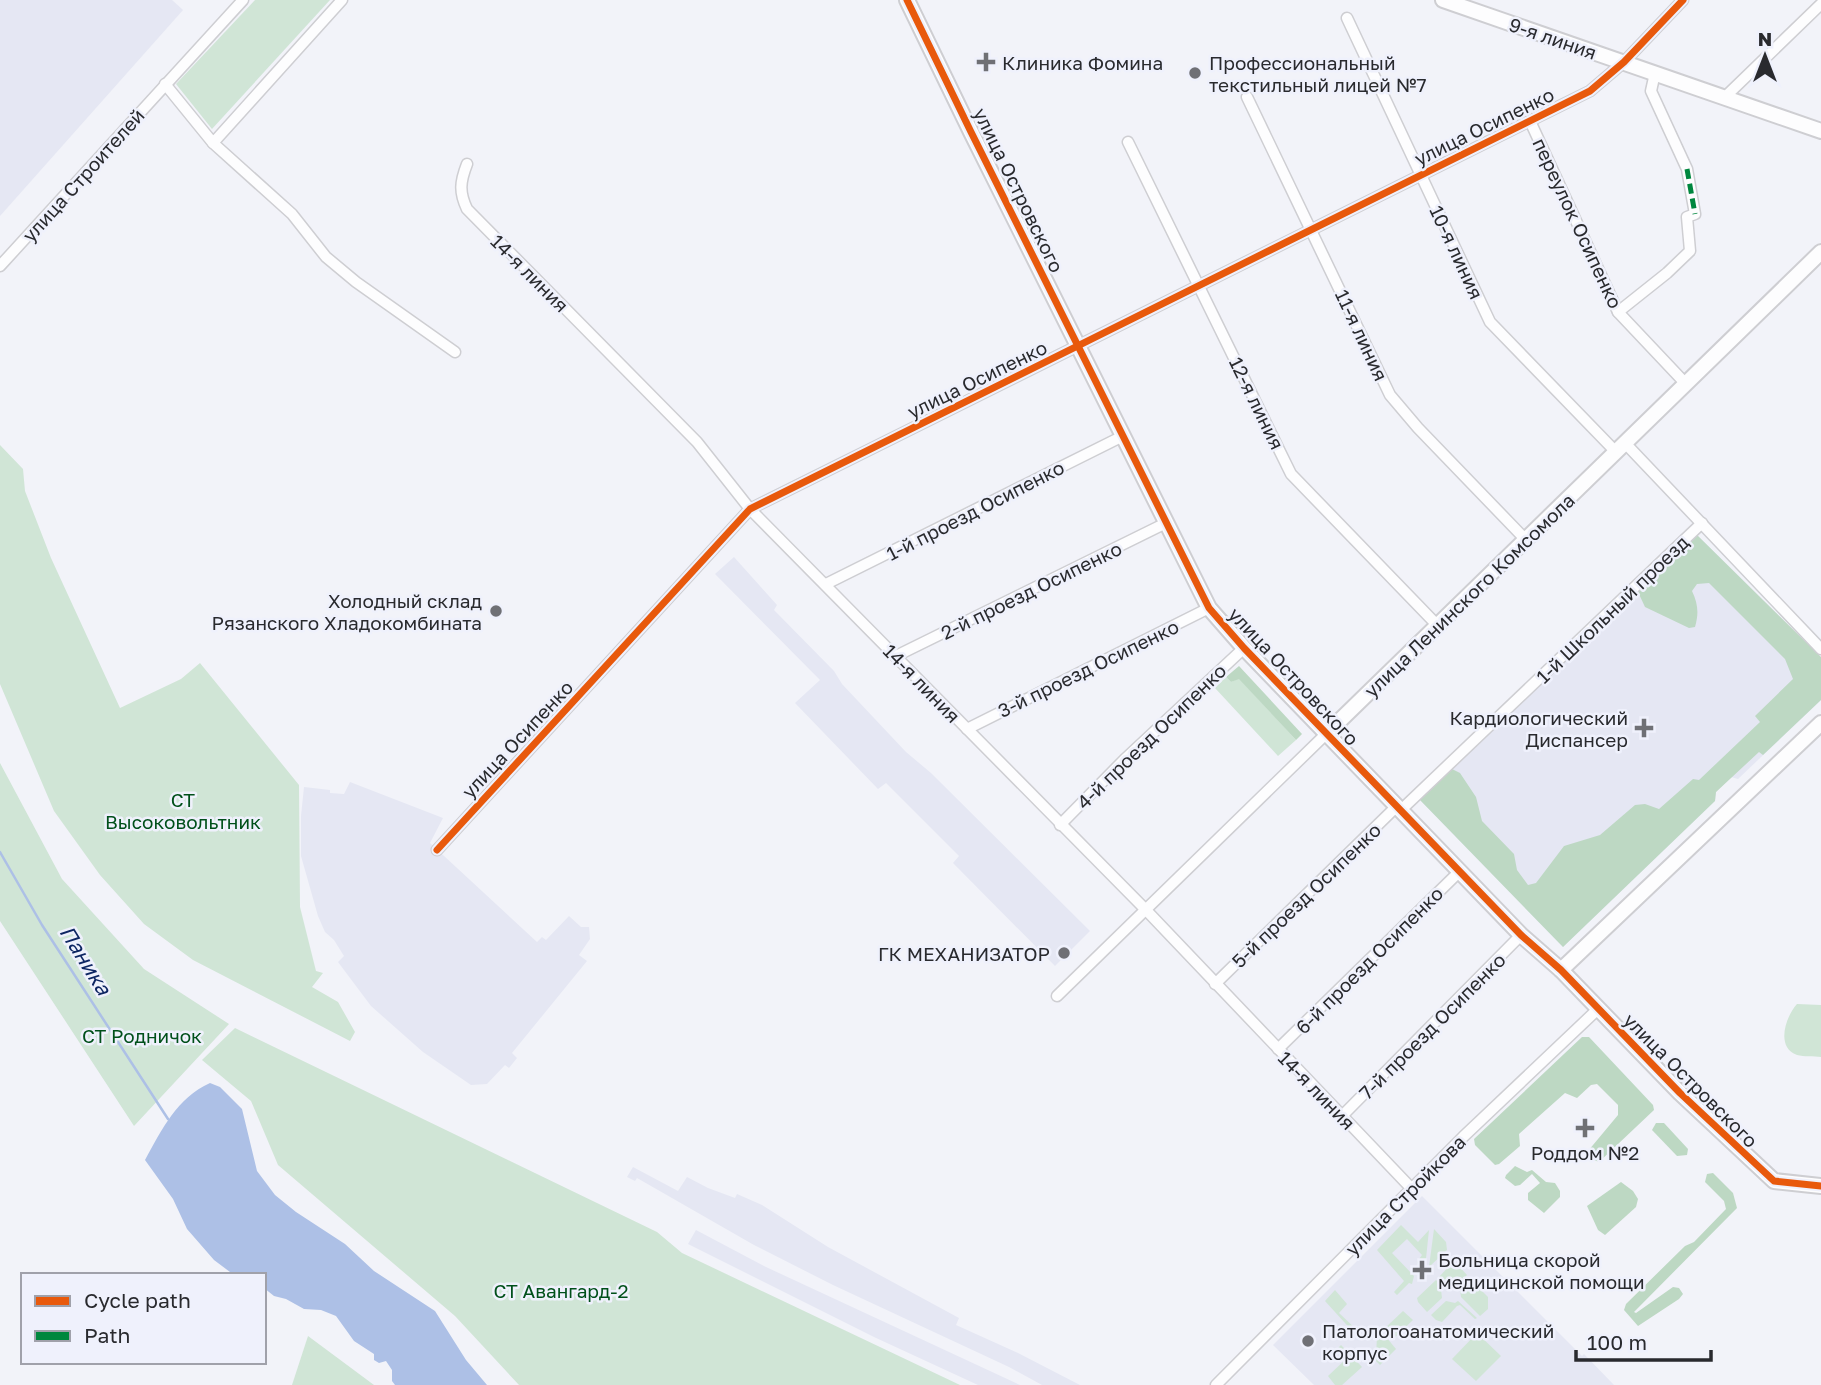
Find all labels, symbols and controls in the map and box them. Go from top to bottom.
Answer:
street label: 9-я линия [1506,12,1600,64]
north arrow [1730,21,1800,91]
text: N [1758,27,1772,50]
place label: Клиника Фомина [1002,51,1163,74]
place label: Профессиональный текстильный лицей №7 [1209,51,1427,96]
marker: Клиника Фомина [976,52,996,72]
marker: Профессиональный текстильный лицей №7 [1187,65,1203,81]
street label: улица Осипенко [1410,82,1558,170]
street label: улица Строителей [17,104,149,246]
street label: улица Островского [969,104,1069,276]
street label: переулок Осипенко [1528,134,1628,312]
street label: 10-я линия [1425,202,1489,302]
street label: 14-я линия [486,229,574,317]
street label: 11-я линия [1331,286,1393,384]
street label: улица Осипенко [903,335,1051,423]
street label: 12-я линия [1225,353,1289,453]
street label: 1-й проезд Осипенко [882,455,1068,565]
street label: улица Ленинского Комсомола [1359,488,1579,702]
street label: 1-й Школьный проезд [1531,530,1693,688]
street label: 2-й проезд Осипенко [937,536,1125,644]
place label: Холодный склад Рязанского Хладокомбината [211,589,483,634]
street label: улица Островского [1224,602,1364,750]
marker: Холодный склад Рязанского Хладокомбината [488,603,504,619]
street label: 3-й проезд Осипенко [994,614,1182,722]
street label: 14-я линия [879,639,965,727]
street label: 4-й проезд Осипенко [1071,659,1231,813]
street label: улица Осипенко [457,675,577,803]
place label: Кардиологический Диспансер [1449,706,1628,751]
marker: Кардиологический Диспансер [1634,718,1654,738]
park label: СТ Высоковольтник [105,788,261,833]
street label: 5-й проезд Осипенко [1227,818,1385,972]
street label: 6-й проезд Осипенко [1291,882,1447,1038]
water label: Паника [55,920,118,1000]
place label: ГК МЕХАНИЗАТОР [878,942,1050,965]
marker: ГК МЕХАНИЗАТОР [1056,945,1072,961]
street label: 7-й проезд Осипенко [1354,948,1510,1104]
street label: улица Островского [1619,1008,1763,1152]
park label: СТ Родничок [82,1024,202,1047]
street label: 14-я линия [1274,1046,1360,1134]
marker: Роддом №2 [1575,1118,1595,1138]
street label: улица Стройкова [1340,1130,1470,1260]
place label: Роддом №2 [1531,1141,1639,1164]
place label: Больница скорой медицинской помощи [1438,1248,1645,1293]
marker: Больница скорой медицинской помощи [1412,1260,1432,1280]
legend [21,1273,266,1364]
park label: СТ Авангард-2 [493,1279,629,1302]
text: Cycle path [84,1287,191,1313]
scale bar [1576,1318,1711,1362]
place label: Патологоанатомический корпус [1322,1319,1554,1364]
text: Path [84,1322,131,1348]
text: 100 m [1587,1329,1647,1355]
marker: Патологоанатомический корпус [1300,1333,1316,1349]

